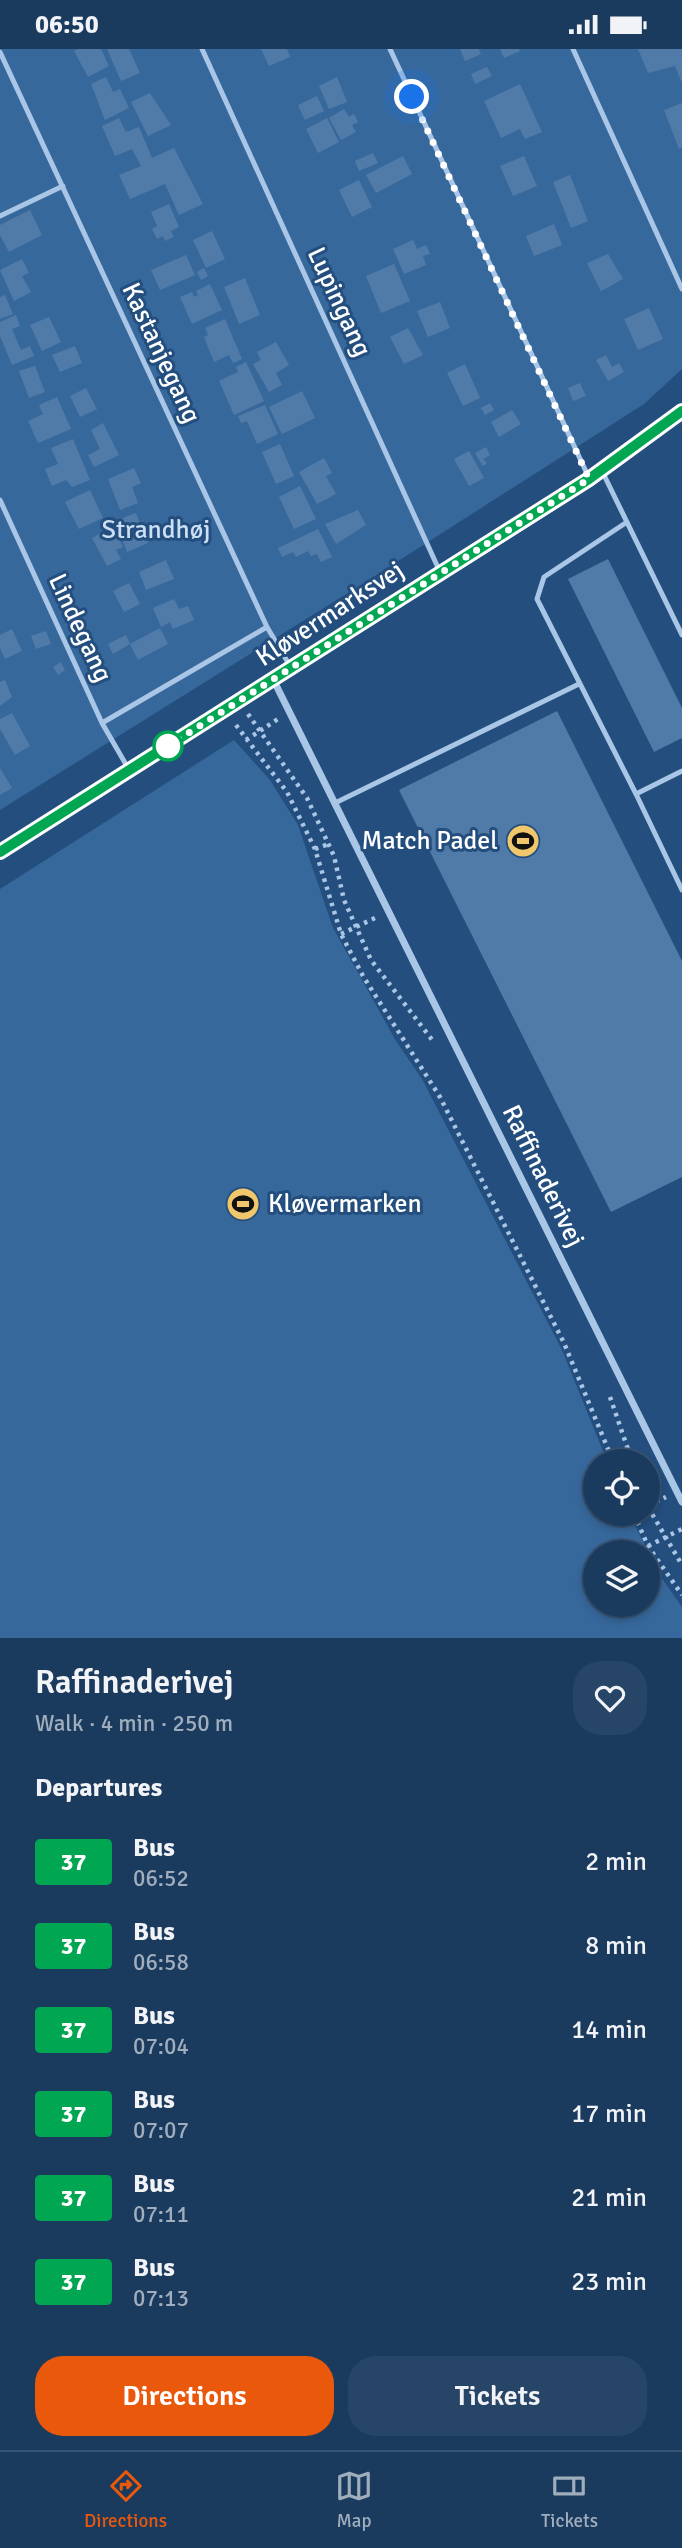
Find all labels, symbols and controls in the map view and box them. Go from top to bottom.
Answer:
text: 06:50 [35,9,99,41]
your location [394,79,429,114]
street label: Lupingang [300,242,378,362]
street label: Kastanjegang [114,278,208,428]
park label: Strandhøj [101,514,211,546]
street label: Kløvermarksvej [250,554,410,674]
street label: Lindegang [41,569,119,687]
unlabelled marker [153,731,183,761]
sports icon: Match Padel [504,822,542,860]
place label: Match Padel [361,825,498,857]
street label: Raffinaderivej [495,1100,591,1252]
sports icon: Kløvermarken [224,1185,262,1223]
place label: Kløvermarken [268,1188,422,1220]
map controls [583,1449,660,1617]
button: locate [583,1449,660,1526]
button: layers [583,1540,660,1617]
button: heart [573,1661,647,1735]
text: Raffinaderivej [35,1662,234,1703]
text: Walk · 4 min · 250 m [35,1709,233,1738]
text: Departures [35,1772,162,1804]
text: Bus [133,1832,175,1864]
text: 2 min [585,1846,647,1878]
text: 37 [61,1847,86,1877]
text: 06:52 [133,1864,189,1893]
text: Bus [133,1916,175,1948]
text: 8 min [585,1930,647,1962]
text: 37 [61,1931,86,1961]
text: 06:58 [133,1948,189,1977]
text: Bus [133,2000,175,2032]
text: 14 min [571,2014,647,2046]
text: 37 [61,2015,86,2045]
text: 07:04 [133,2032,189,2061]
text: Bus [133,2084,175,2116]
text: 17 min [571,2098,647,2130]
text: 37 [61,2099,86,2129]
text: 07:07 [133,2116,189,2145]
text: Bus [133,2168,175,2200]
text: 21 min [571,2182,647,2214]
text: 37 [61,2183,86,2213]
text: 07:11 [133,2200,189,2229]
text: Bus [133,2252,175,2284]
text: 23 min [571,2266,647,2298]
text: 37 [61,2267,86,2297]
text: 07:13 [133,2284,189,2313]
button: Directions [35,2356,334,2436]
button: Tickets [348,2356,647,2436]
tab: Directions [84,2467,167,2533]
tab: Map [335,2467,373,2533]
tab: Tickets [541,2467,598,2533]

